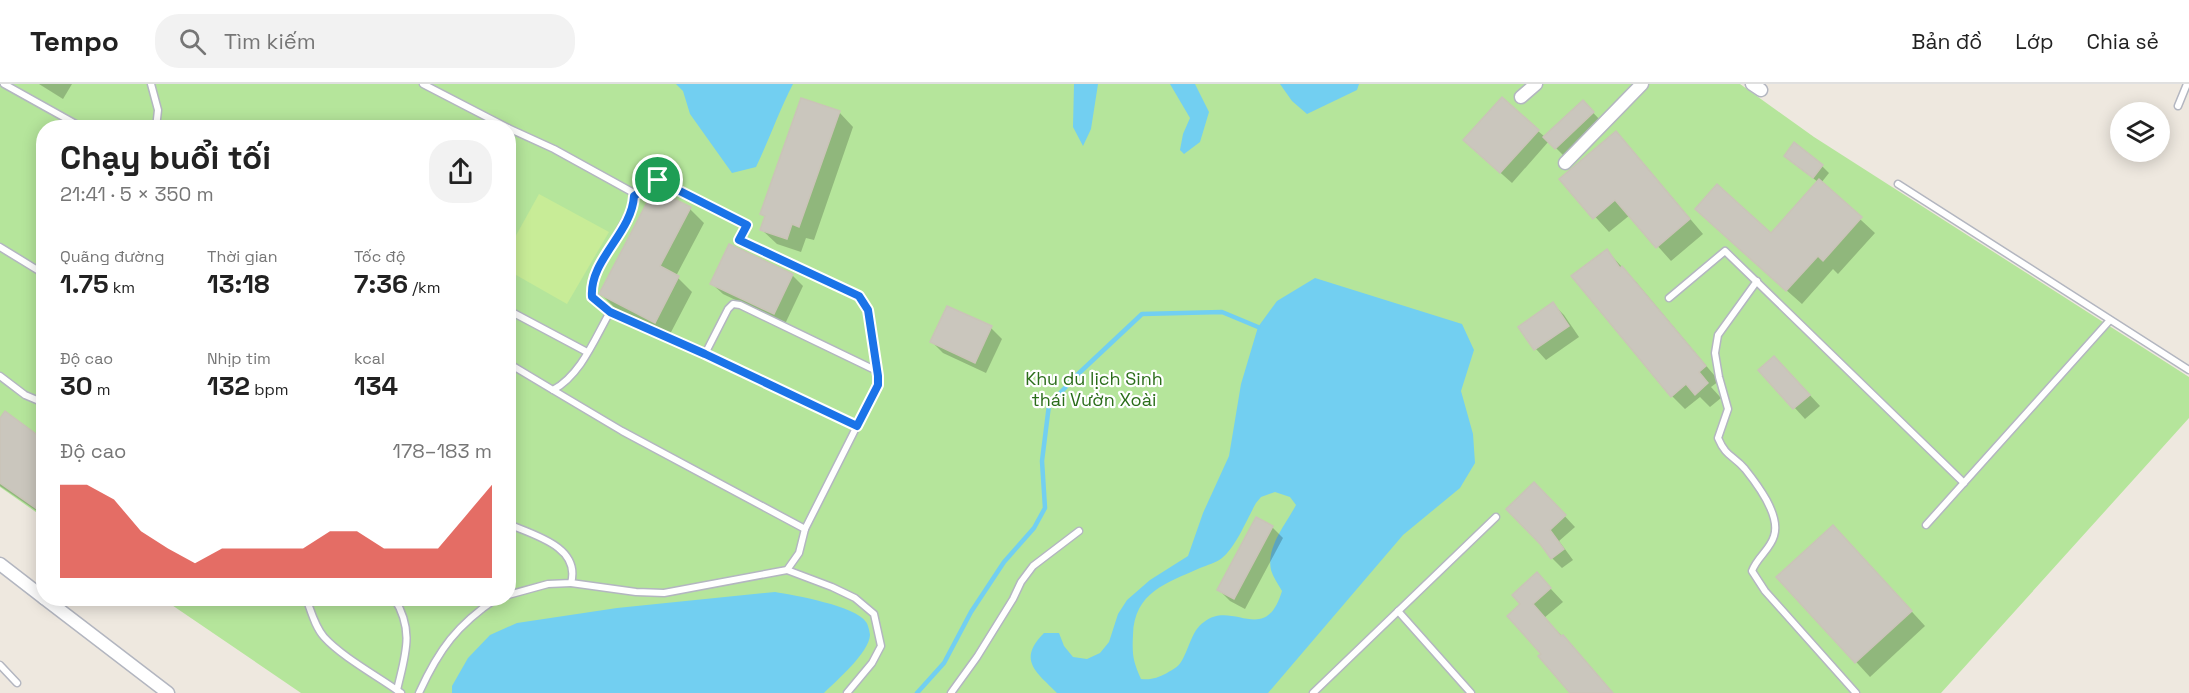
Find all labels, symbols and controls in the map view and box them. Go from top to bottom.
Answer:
search box [155,14,575,68]
text: Tempo [30,23,119,59]
icon: search [176,25,209,58]
text: Tìm kiếm [224,27,316,55]
text: Bản đồ [1912,28,1982,55]
text: Lớp [2015,28,2054,55]
text: Chia sẻ [2087,28,2159,55]
map controls [2110,102,2170,162]
button: layers [2110,102,2170,162]
text: Chạy buổi tối [60,137,271,179]
button: share [429,140,492,203]
pin [632,154,683,205]
icon: arrive [641,163,674,196]
text: 21:41 · 5 × 350 m [60,181,214,207]
text: Quãng đường [60,246,165,267]
text: Thời gian [207,246,278,267]
text: Tốc độ [354,246,406,267]
text: 1.75 [60,267,109,301]
text: 13:18 [207,267,270,301]
text: 7:36 [354,267,408,301]
text: km [109,277,135,298]
text: /km [408,277,440,298]
text: Độ cao [60,348,113,369]
text: Nhịp tim [207,348,271,369]
text: kcal [354,348,385,369]
park label: Khu du lịch Sinh thái Vườn Xoài [1025,367,1163,411]
text: 30 [60,369,93,403]
text: 132 [207,369,250,403]
text: 134 [354,369,398,403]
text: m [93,379,111,400]
text: bpm [250,379,289,400]
text: Độ cao [60,438,126,464]
text: 178–183 m [393,438,492,464]

